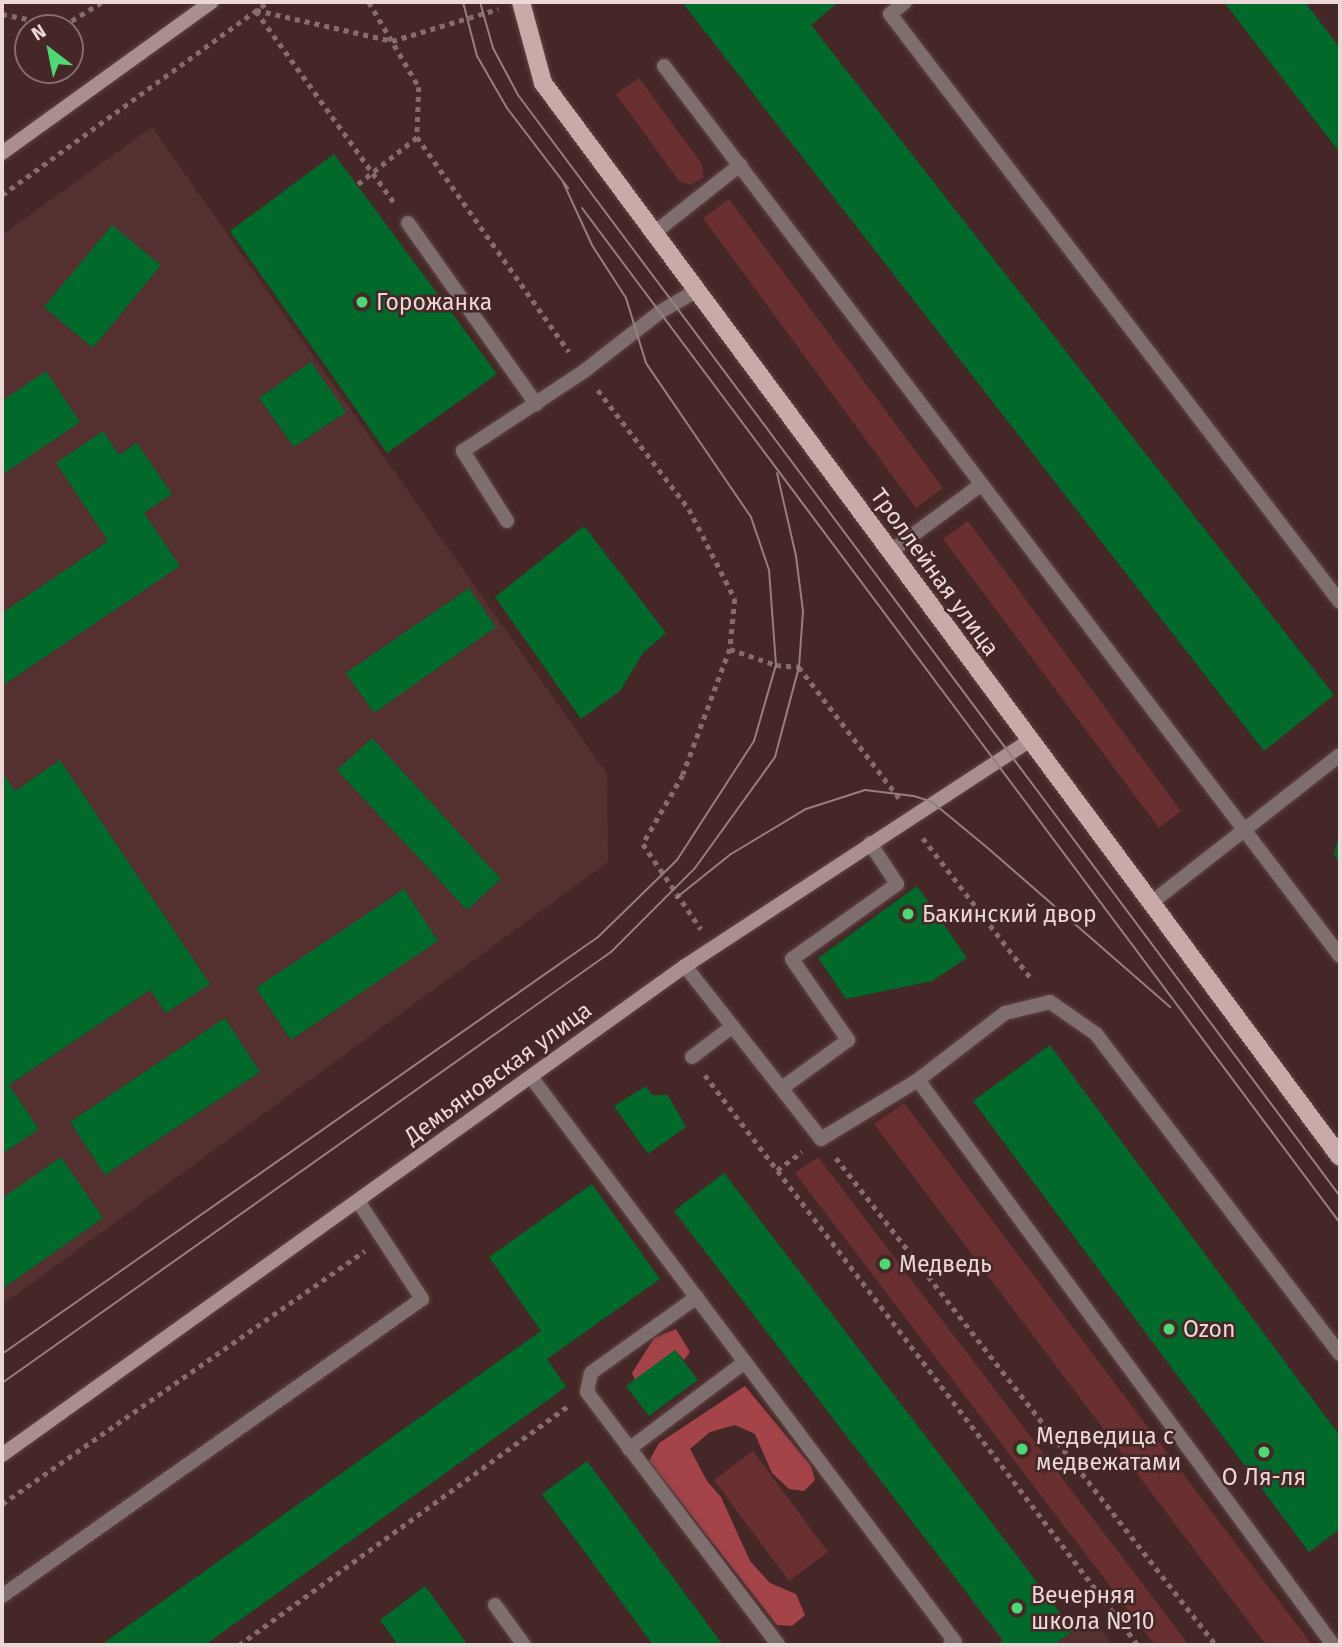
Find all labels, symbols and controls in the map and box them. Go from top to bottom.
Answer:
north arrow [14,14,84,84]
text: N [27,19,50,46]
place label: Горожанка [376,288,492,316]
marker: Горожанка [354,294,370,310]
street label: Троллейная улица [865,483,1005,661]
place label: Бакинский двор [922,900,1097,928]
marker: Бакинский двор [900,906,916,922]
street label: Демьяновская улица [399,996,597,1150]
place label: Медведь [899,1250,992,1278]
marker: Медведь [877,1256,893,1272]
place label: Ozon [1183,1315,1235,1343]
marker: Ozon [1161,1321,1177,1337]
place label: Медведица с медвежатами [1036,1422,1181,1476]
marker: Медведица с медвежатами [1014,1441,1030,1457]
marker: О Ля-ля [1256,1444,1272,1460]
place label: О Ля-ля [1222,1463,1306,1491]
place label: Вечерняя школа №10 [1031,1581,1155,1635]
marker: Вечерняя школа №10 [1009,1600,1025,1616]

